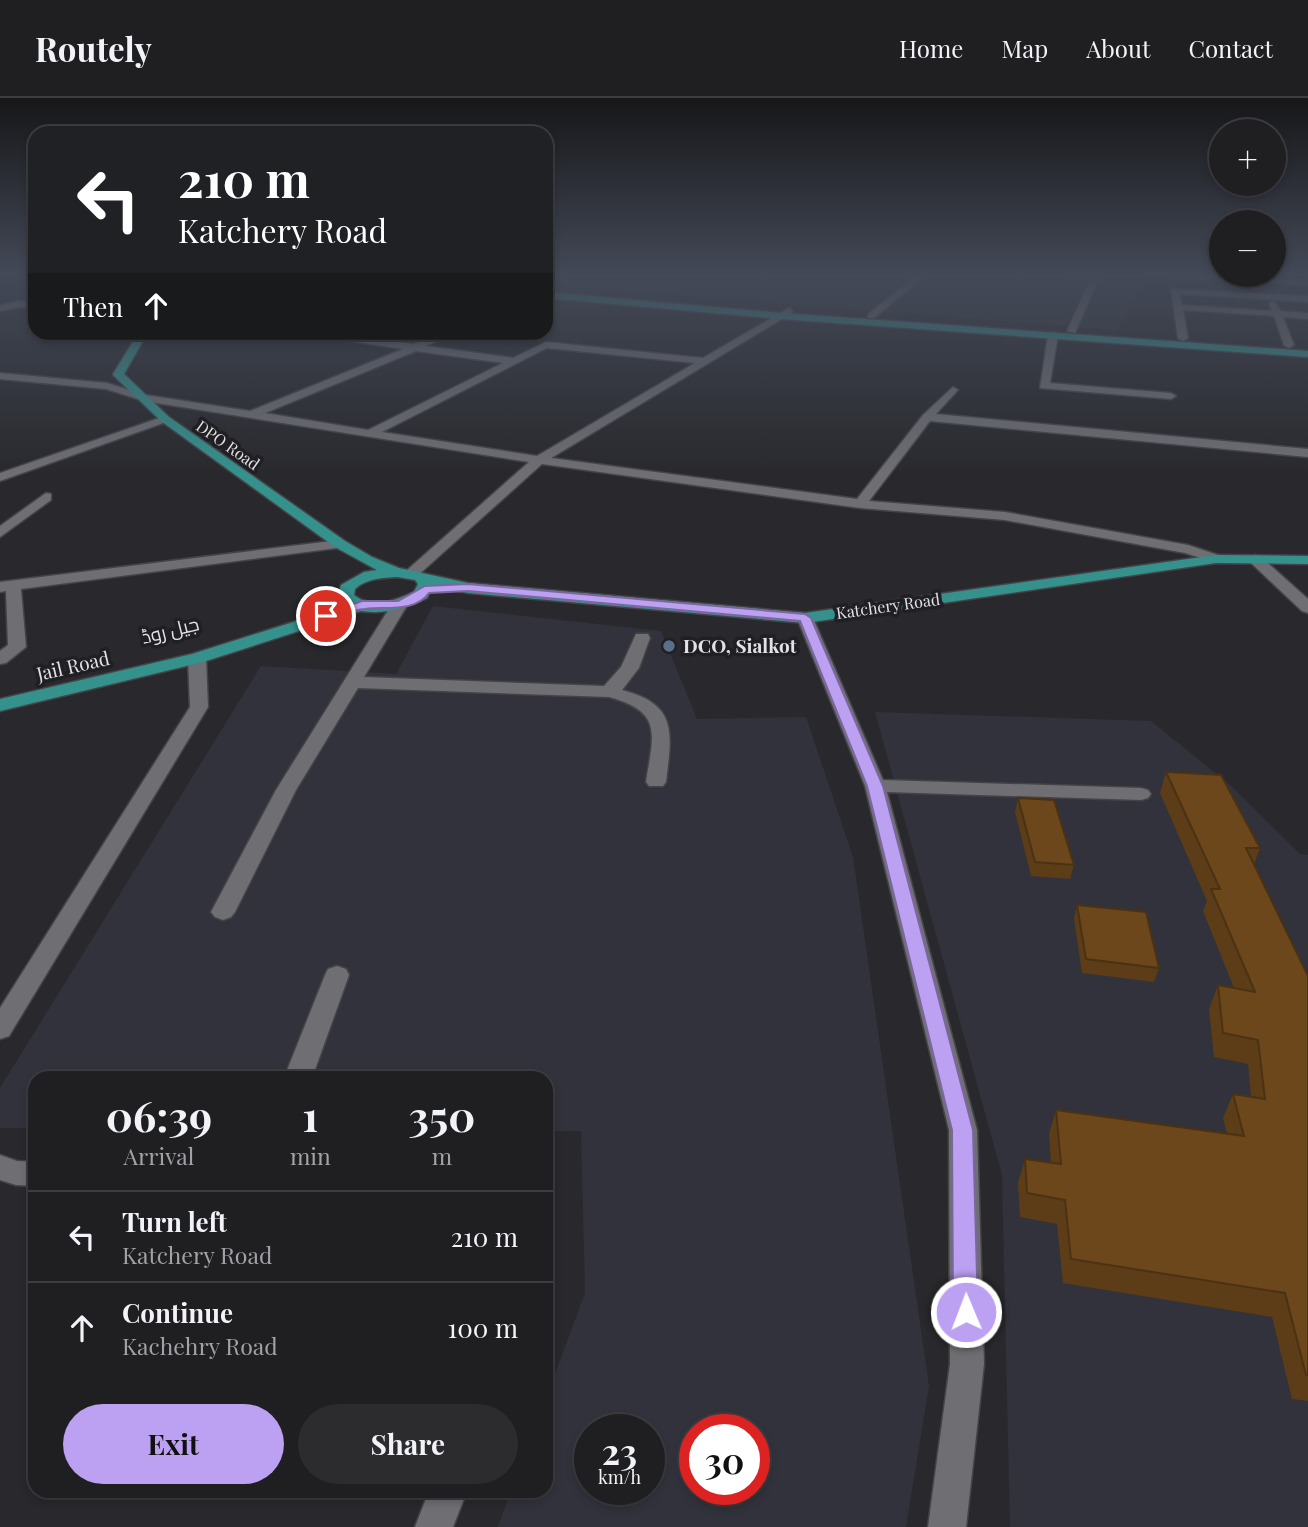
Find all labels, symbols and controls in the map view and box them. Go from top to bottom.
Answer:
text: Routely [35,26,152,70]
text: Home [899,32,963,64]
text: Map [1001,32,1048,64]
text: About [1086,32,1150,64]
text: Contact [1188,32,1273,64]
map controls [1209,119,1286,287]
button: + [1209,119,1286,196]
text: 210 m [178,145,310,210]
icon: left [63,154,154,245]
text: Katchery Road [178,208,387,251]
button: − [1209,210,1286,287]
icon: ahead [137,287,175,325]
text: Then [63,289,123,324]
street label: DPO Road [192,415,264,474]
pin [296,586,356,646]
street label: Katchery Road [835,588,941,623]
icon: arrive [307,597,345,635]
street label: جیل روڈ [138,609,201,649]
place label: DCO, Sialkot [683,632,797,658]
marker: DCO, Sialkot [661,638,677,654]
street label: Jail Road [33,644,112,686]
text: 06:39 [106,1087,212,1143]
text: 1 [302,1087,318,1143]
text: 350 [408,1087,475,1143]
text: Arrival [124,1140,194,1171]
text: min [290,1140,331,1171]
text: m [432,1140,452,1171]
text: Turn left [122,1204,227,1239]
icon: left [63,1218,101,1256]
text: 210 m [451,1219,518,1254]
text: Katchery Road [122,1239,272,1270]
position arrow [929,1275,1003,1349]
text: Continue [122,1295,233,1330]
icon: ahead [63,1309,101,1347]
text: 100 m [448,1310,518,1345]
text: Kachehry Road [122,1330,278,1361]
button: Exit [63,1404,284,1484]
button: Share [298,1404,518,1484]
speed limit sign: 30 [679,1414,770,1505]
text: 23 [602,1427,637,1474]
text: km/h [598,1465,641,1489]

